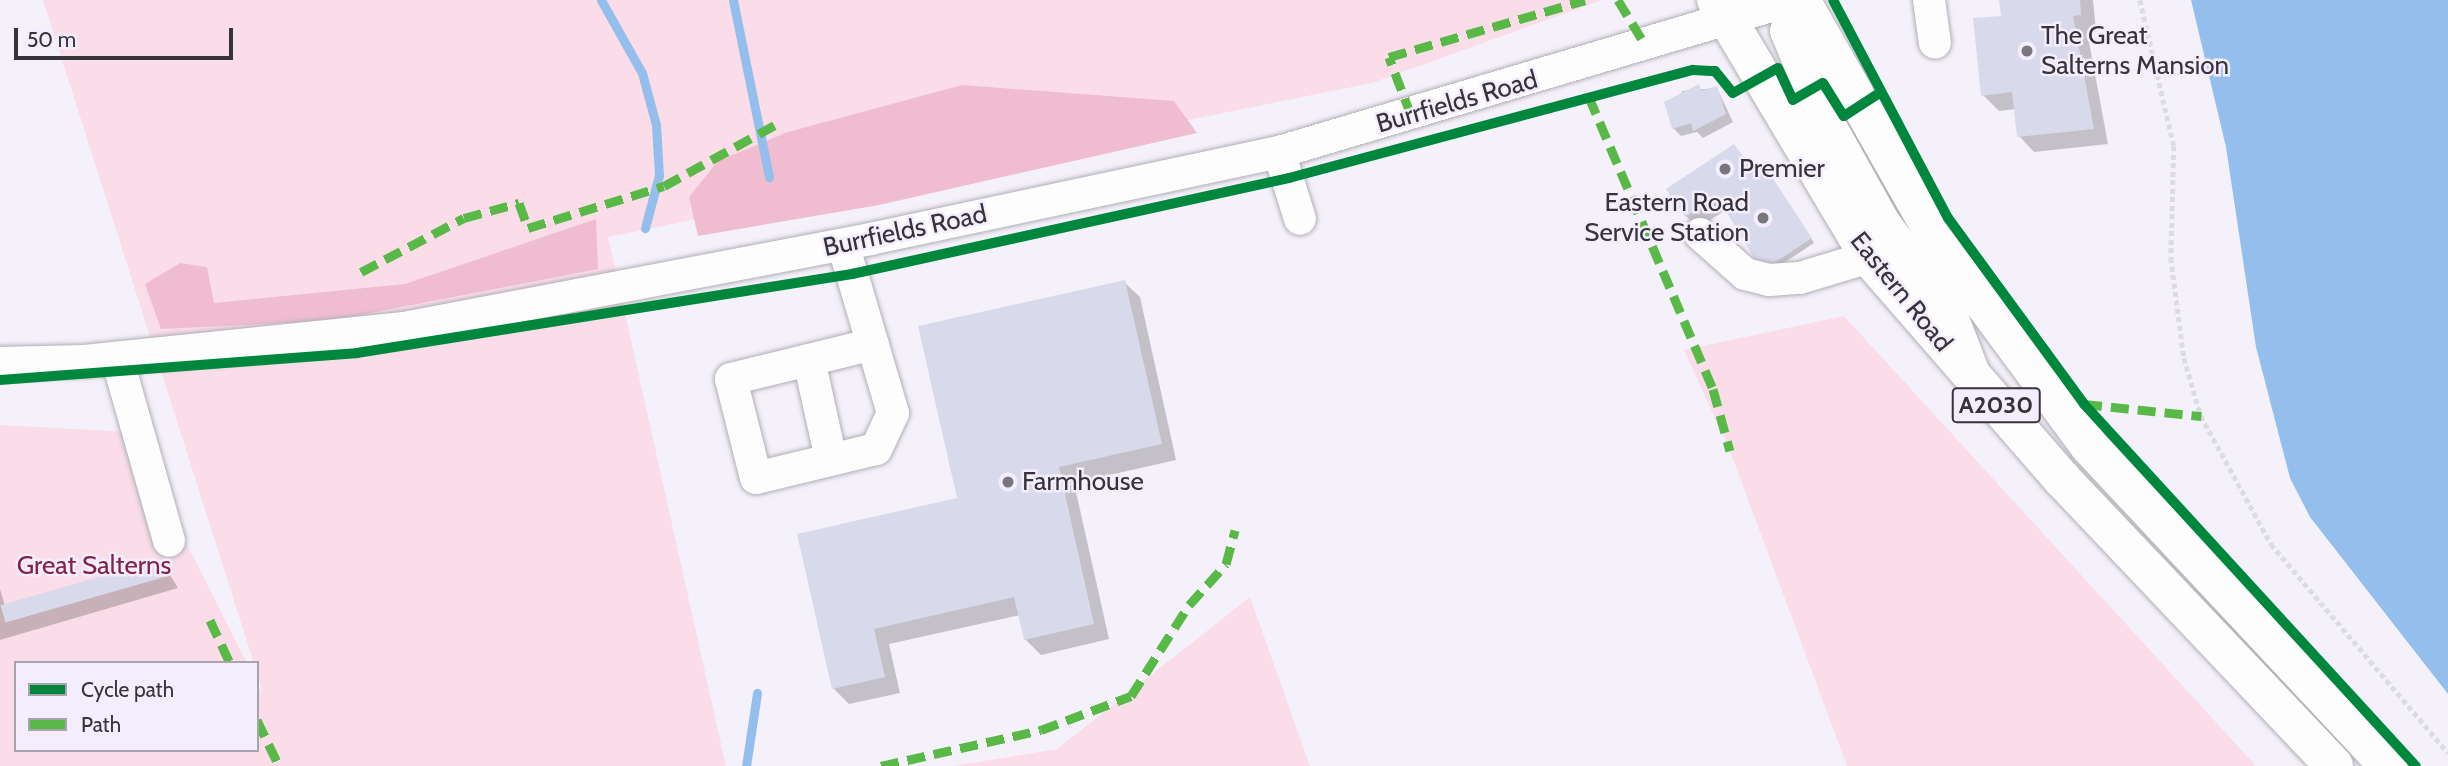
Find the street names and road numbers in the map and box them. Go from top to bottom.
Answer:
street label: Burrfields Road [1373,64,1541,140]
street label: Burrfields Road [820,198,990,264]
street label: Eastern Road [1843,226,1959,358]
road number: A2030 [1951,384,2042,426]

